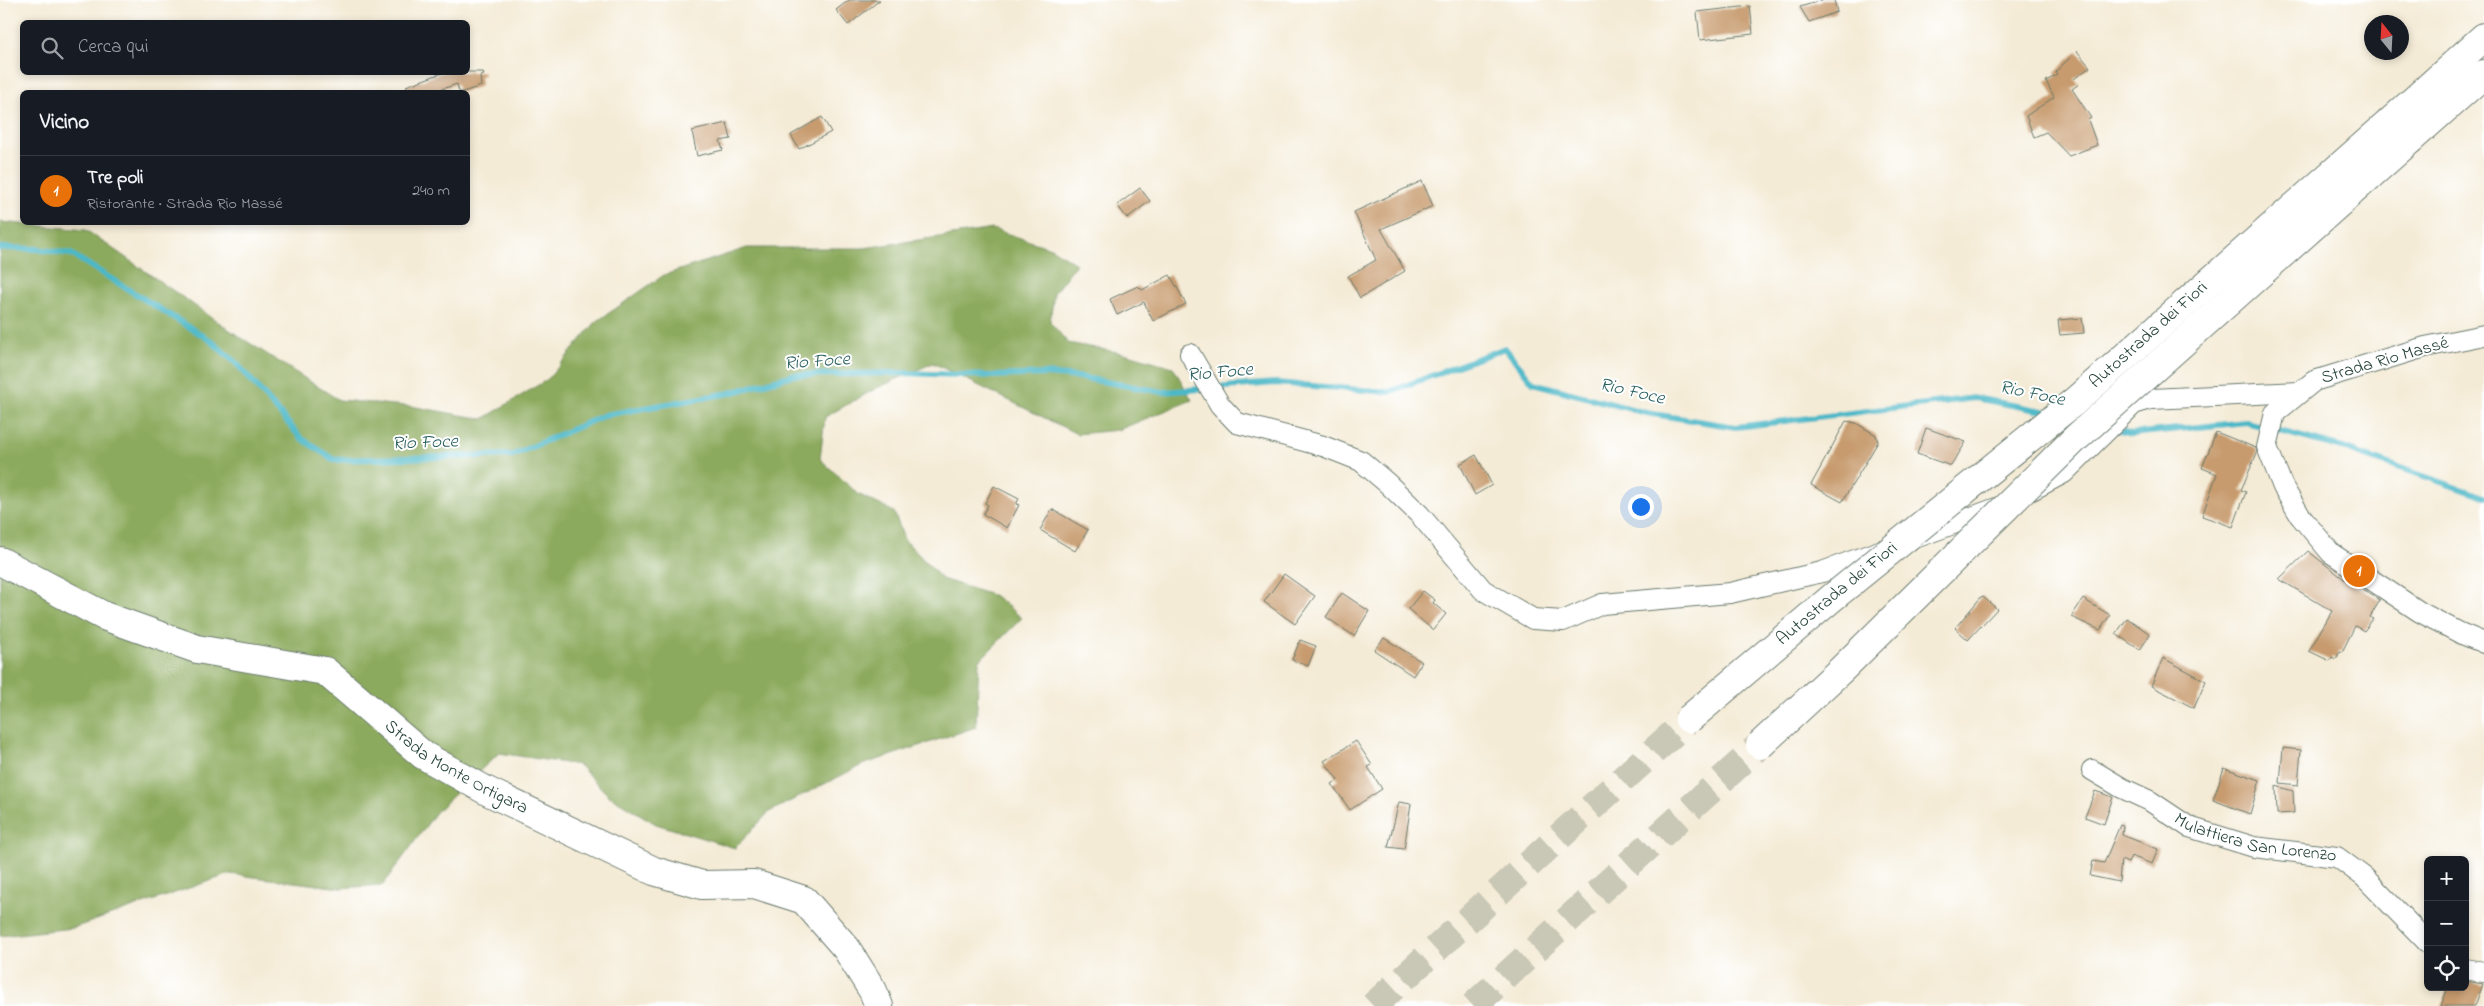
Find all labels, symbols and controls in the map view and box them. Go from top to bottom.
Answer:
north arrow [2364,15,2409,60]
search box [20,20,470,75]
icon: search [38,34,66,62]
text: Cerca qui [78,34,148,61]
text: Vicino [40,108,89,138]
text: Tre poli [87,165,143,192]
text: 1 [53,179,59,203]
text: 240 m [412,179,450,203]
text: Ristorante · Strada Rio Massé [87,192,283,216]
street label: Autostrada dei Fiori [2084,276,2214,395]
street label: Strada Rio Massé [2318,330,2453,392]
water label: Rio Foce [783,346,852,378]
water label: Rio Foce [1186,357,1256,389]
water label: Rio Foce [1597,371,1669,413]
water label: Rio Foce [1997,374,2069,414]
water label: Rio Foce [392,428,460,458]
your location [1628,494,1654,520]
street label: Autostrada dei Fiori [1771,536,1904,652]
pin: 1 [2343,552,2375,590]
street label: Strada Monte Ortigara [378,714,532,822]
street label: Mulattiera San Lorenzo [2168,807,2338,870]
map controls [2424,856,2469,991]
button: + [2424,856,2469,901]
button: − [2424,901,2469,946]
button: locate [2424,946,2469,991]

